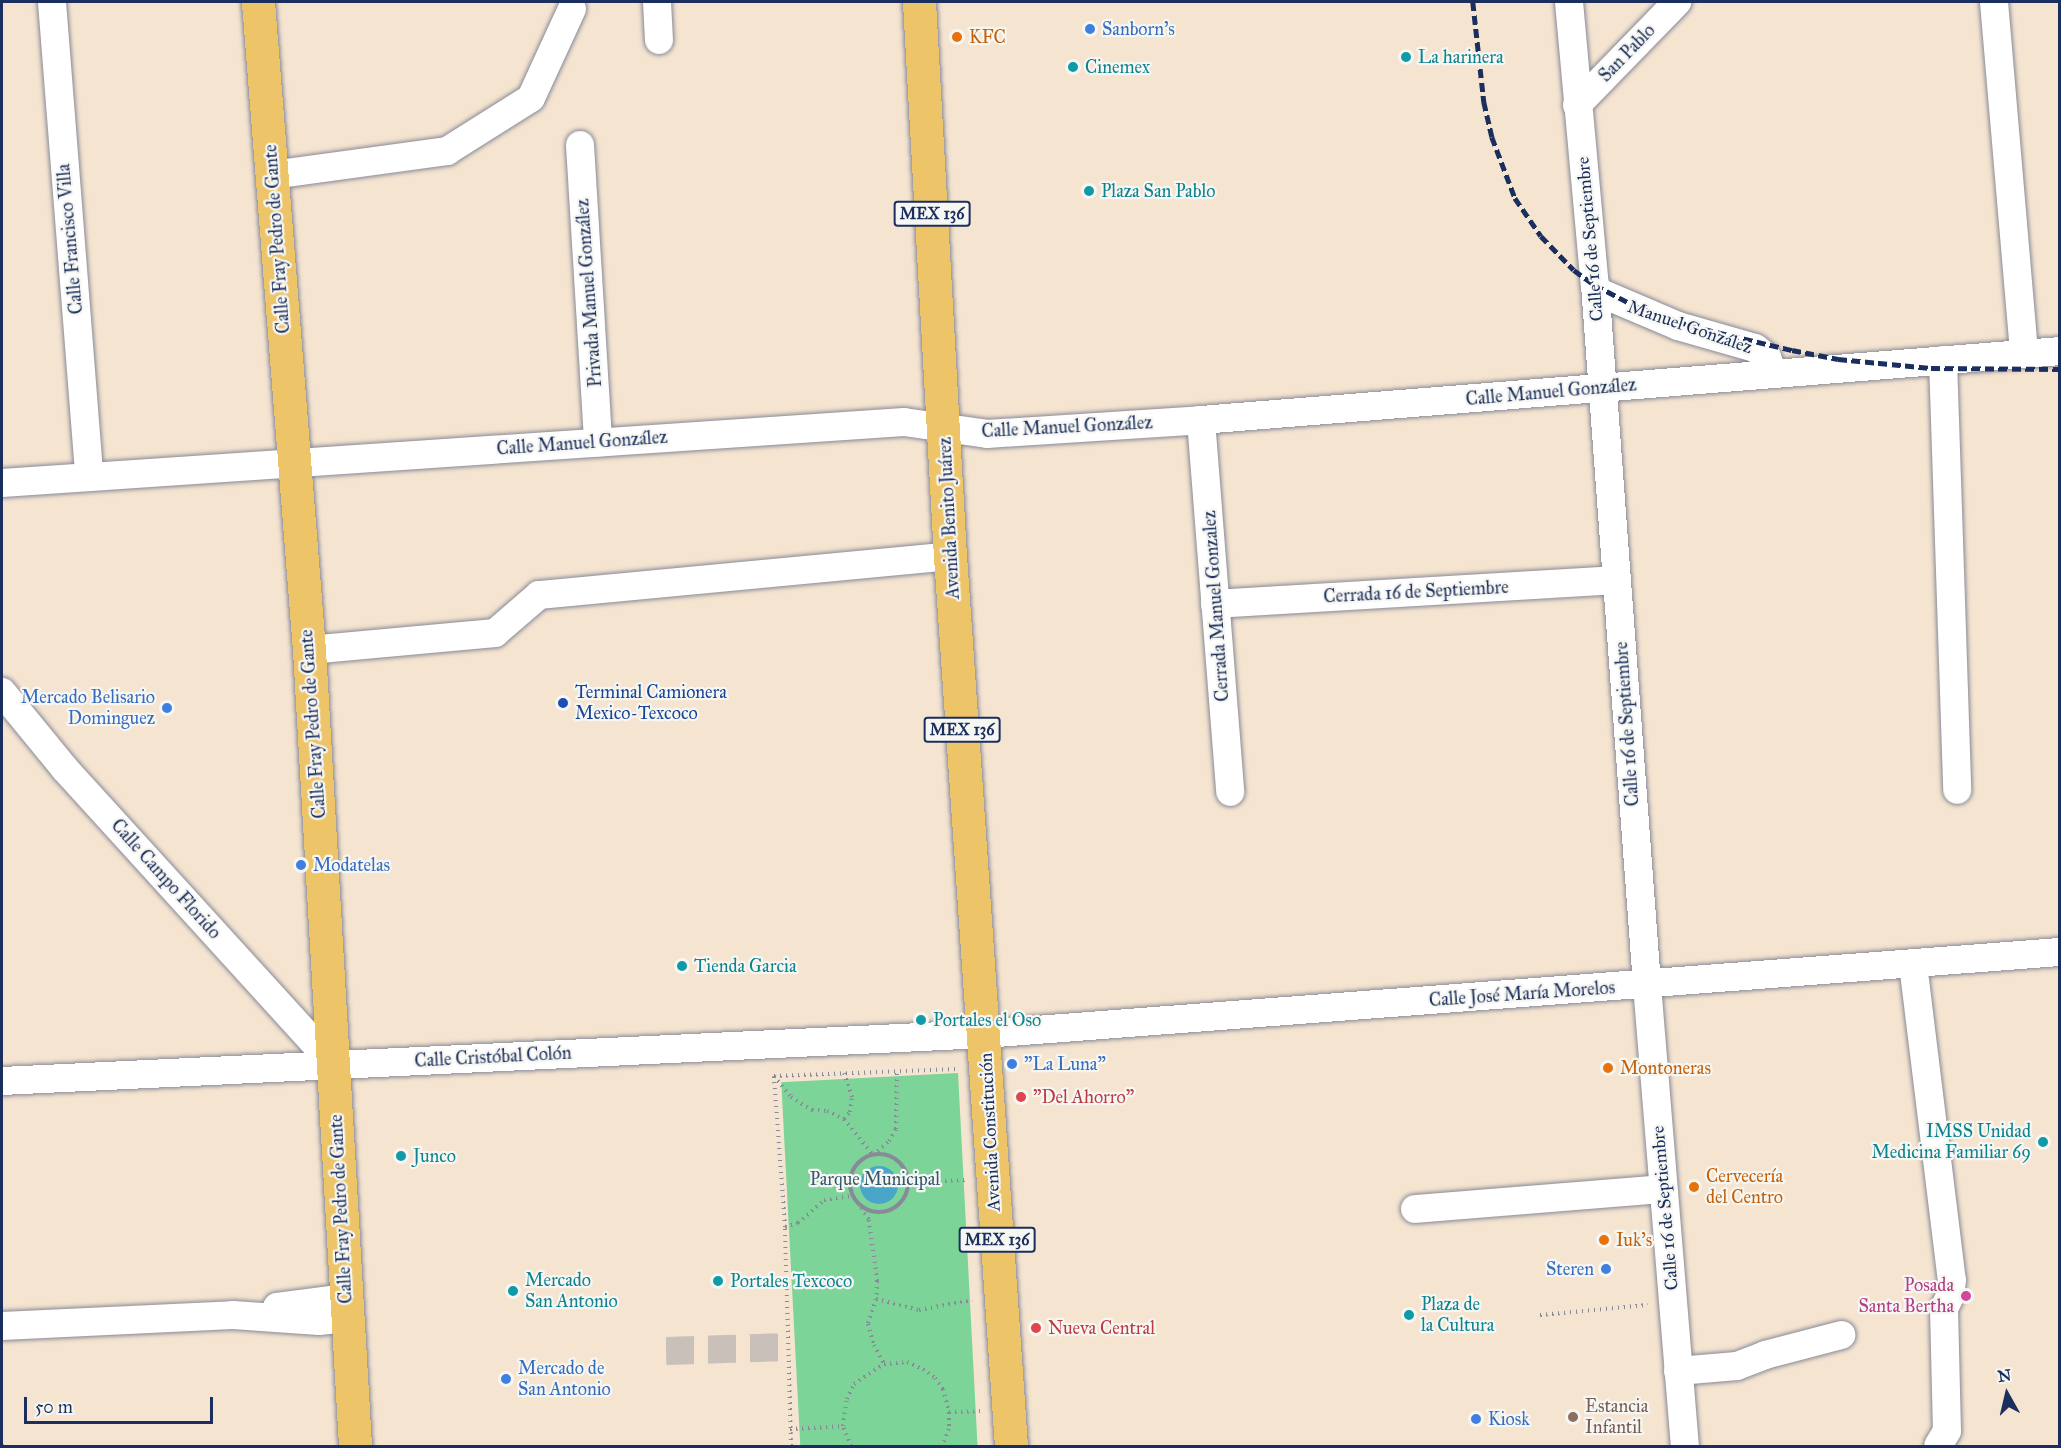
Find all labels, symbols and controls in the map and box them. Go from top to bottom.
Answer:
place label: Sanborn's [1102,18,1175,40]
street label: San Pablo [1594,20,1660,86]
marker: Sanborn's [1083,22,1097,36]
place label: KFC [969,26,1006,48]
marker: KFC [950,30,964,44]
place label: La harinera [1418,46,1504,68]
marker: La harinera [1399,50,1413,64]
place label: Cinemex [1085,56,1150,78]
marker: Cinemex [1066,60,1080,74]
street label: Calle Fray Pedro de Gante [260,144,294,334]
street label: Calle 16 de Septiembre [1572,156,1608,322]
street label: Calle Francisco Villa [53,163,87,315]
place label: Plaza San Pablo [1101,180,1215,202]
marker: Plaza San Pablo [1082,184,1096,198]
street label: Privada Manuel González [572,198,606,388]
road number: MEX 136 [893,201,971,227]
street label: Manuel González [1625,296,1755,358]
street label: Calle Manuel González [1465,374,1637,410]
street label: Calle Manuel González [981,412,1153,442]
street label: Calle Manuel González [496,426,668,460]
street label: Avenida Benito Juárez [934,436,964,600]
street label: Cerrada Manuel Gonzalez [1199,510,1233,702]
street label: Cerrada 16 de Septiembre [1323,576,1509,608]
street label: Calle Fray Pedro de Gante [296,629,330,819]
street label: Calle 16 de Septiembre [1610,641,1644,807]
place label: Terminal Camionera Mexico-Texcoco [575,682,727,724]
place label: Mercado Belisario Dominguez [21,687,155,730]
marker: Terminal Camionera Mexico-Texcoco [556,696,570,710]
marker: Mercado Belisario Dominguez [160,701,174,715]
road number: MEX 136 [923,717,1001,743]
street label: Calle Campo Florido [107,815,225,943]
place label: Modatelas [313,854,390,876]
marker: Modatelas [294,858,308,872]
place label: Tienda Garcia [694,955,797,977]
marker: Tienda Garcia [675,959,689,973]
street label: Calle José María Morelos [1428,977,1616,1011]
place label: Portales el Oso [933,1009,1041,1031]
marker: Portales el Oso [914,1013,928,1027]
street label: Calle Cristóbal Colón [414,1042,572,1072]
street label: Avenida Constitución [975,1052,1005,1212]
place label: "La Luna" [1024,1053,1106,1075]
marker: "La Luna" [1005,1057,1019,1071]
place label: Montoneras [1620,1057,1711,1079]
marker: Montoneras [1601,1061,1615,1075]
place label: "Del Ahorro" [1033,1086,1134,1108]
marker: "Del Ahorro" [1014,1090,1028,1104]
street label: Calle Fray Pedro de Gante [325,1114,357,1304]
place label: IMSS Unidad Medicina Familiar 69 [1871,1121,2031,1164]
street label: Calle 16 de Septiembre [1647,1125,1683,1291]
marker: IMSS Unidad Medicina Familiar 69 [2036,1135,2050,1149]
place label: Junco [413,1145,456,1167]
marker: Junco [394,1149,408,1163]
place label: Cervecería del Centro [1706,1166,1783,1208]
park label: Parque Municipal [810,1168,940,1190]
marker: Cervecería del Centro [1687,1180,1701,1194]
road number: MEX 136 [958,1227,1036,1253]
place label: Iuk's [1616,1229,1652,1251]
marker: Iuk's [1597,1233,1611,1247]
place label: Steren [1546,1258,1594,1280]
marker: Steren [1599,1262,1613,1276]
place label: Mercado San Antonio [525,1270,618,1312]
place label: Portales Texcoco [730,1270,852,1292]
marker: Portales Texcoco [711,1274,725,1288]
place label: Posada Santa Bertha [1858,1275,1954,1318]
marker: Mercado San Antonio [506,1284,520,1298]
marker: Posada Santa Bertha [1959,1289,1973,1303]
place label: Plaza de la Cultura [1421,1294,1494,1336]
marker: Plaza de la Cultura [1402,1308,1416,1322]
place label: Nueva Central [1048,1317,1155,1339]
marker: Nueva Central [1029,1321,1043,1335]
place label: Mercado de San Antonio [518,1358,611,1400]
north arrow [1977,1364,2037,1424]
text: N [1996,1365,2012,1386]
marker: Mercado de San Antonio [499,1372,513,1386]
scale bar [27,1385,216,1423]
text: 50 m [35,1396,73,1418]
place label: Estancia Infantil [1585,1396,1648,1438]
place label: Kiosk [1488,1408,1530,1430]
marker: Estancia Infantil [1566,1410,1580,1424]
marker: Kiosk [1469,1412,1483,1426]

